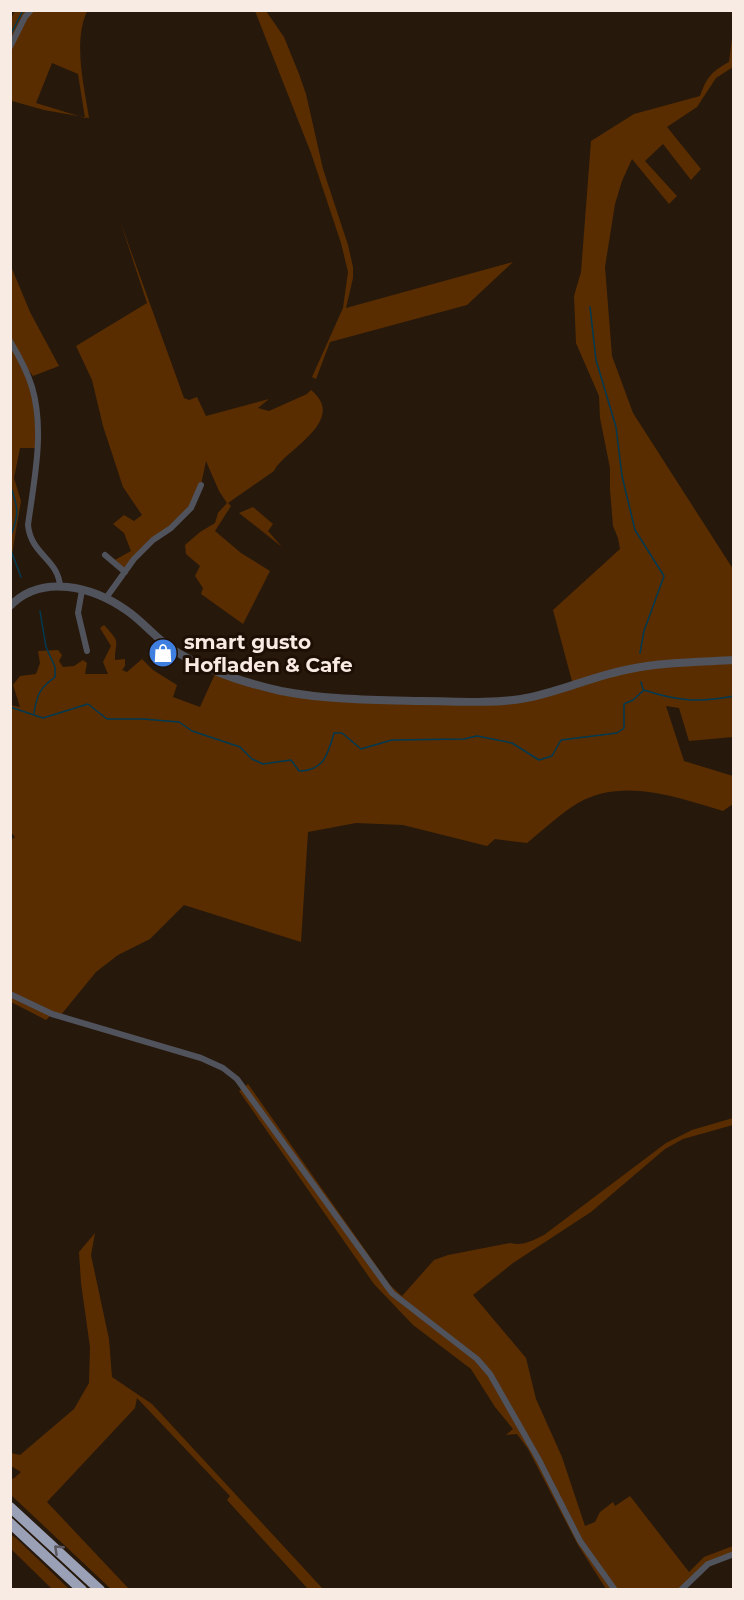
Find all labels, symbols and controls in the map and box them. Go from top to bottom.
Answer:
place label: smart gusto Hofladen & Cafe [184,630,353,677]
shop icon: smart gusto Hofladen & Cafe [147,637,179,669]
one-way arrow [54,1545,64,1556]

